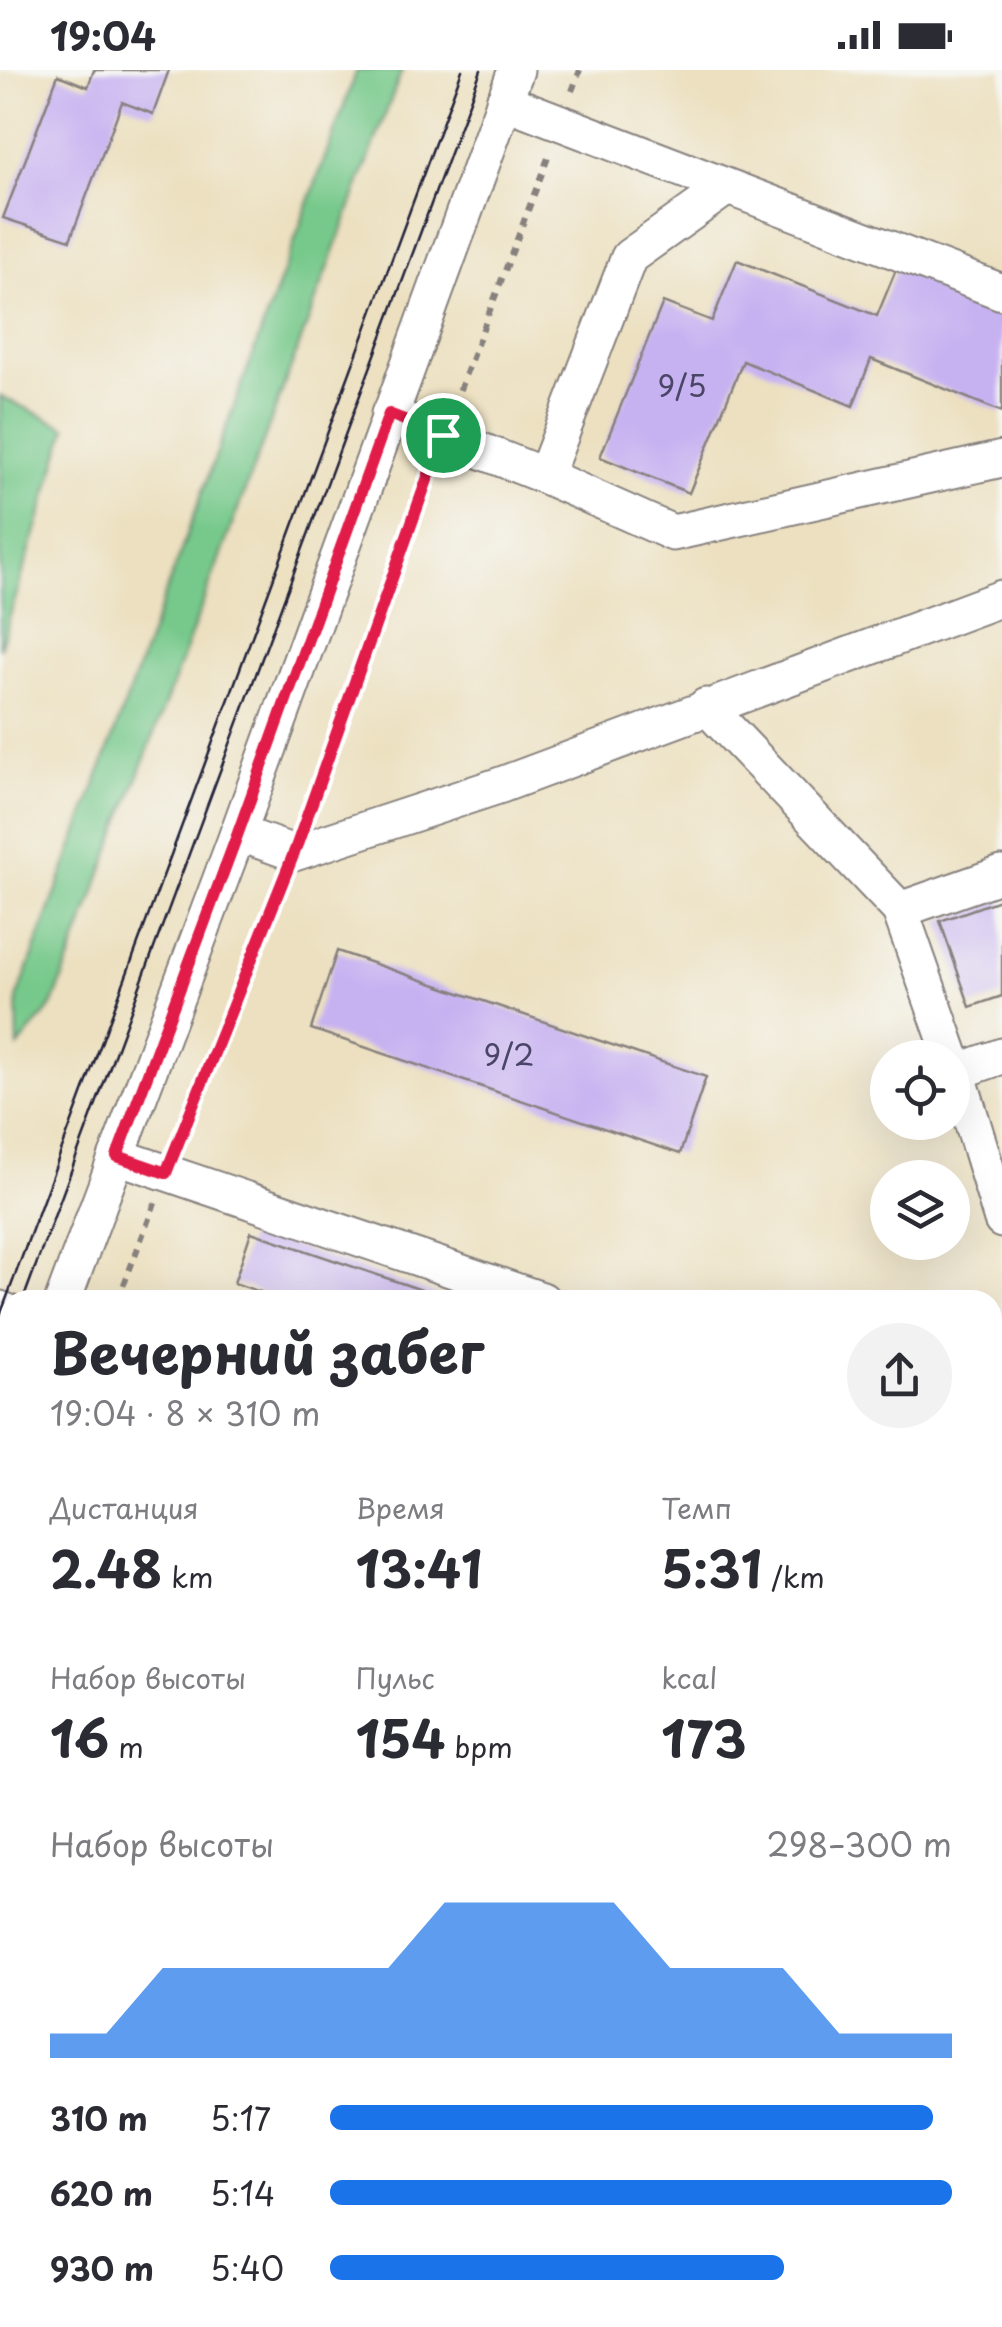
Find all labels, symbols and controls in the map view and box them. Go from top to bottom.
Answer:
text: 19:04 [50,7,156,64]
house number: 9/5 [657,362,707,407]
pin [401,393,486,478]
icon: arrive [416,408,471,463]
house number: 9/2 [484,1031,534,1076]
map controls [870,1040,970,1260]
button: locate [870,1040,970,1140]
button: layers [870,1160,970,1260]
text: Вечерний забег [50,1310,484,1393]
button: share [847,1323,952,1428]
text: 19:04 · 8 × 310 m [50,1389,320,1437]
text: Дистанция [50,1486,199,1529]
text: Время [356,1486,445,1529]
text: Темп [661,1486,732,1529]
text: 2.48 [50,1529,162,1605]
text: 13:41 [356,1529,482,1605]
text: 5:31 [661,1529,762,1605]
text: km [162,1555,213,1598]
text: /km [762,1555,825,1598]
text: Набор высоты [50,1656,246,1699]
text: Пульс [356,1656,435,1699]
text: kcal [661,1656,717,1699]
text: 16 [50,1699,109,1775]
text: 154 [356,1699,446,1775]
text: 173 [661,1699,747,1775]
text: m [109,1725,144,1768]
text: bpm [446,1725,513,1768]
text: Набор высоты [50,1820,274,1868]
text: 298–300 m [767,1820,952,1868]
text: 310 m [50,2094,148,2142]
text: 5:17 [210,2094,271,2142]
text: 620 m [50,2169,153,2217]
text: 5:14 [210,2169,275,2217]
text: 930 m [50,2244,154,2292]
text: 5:40 [210,2244,284,2292]

